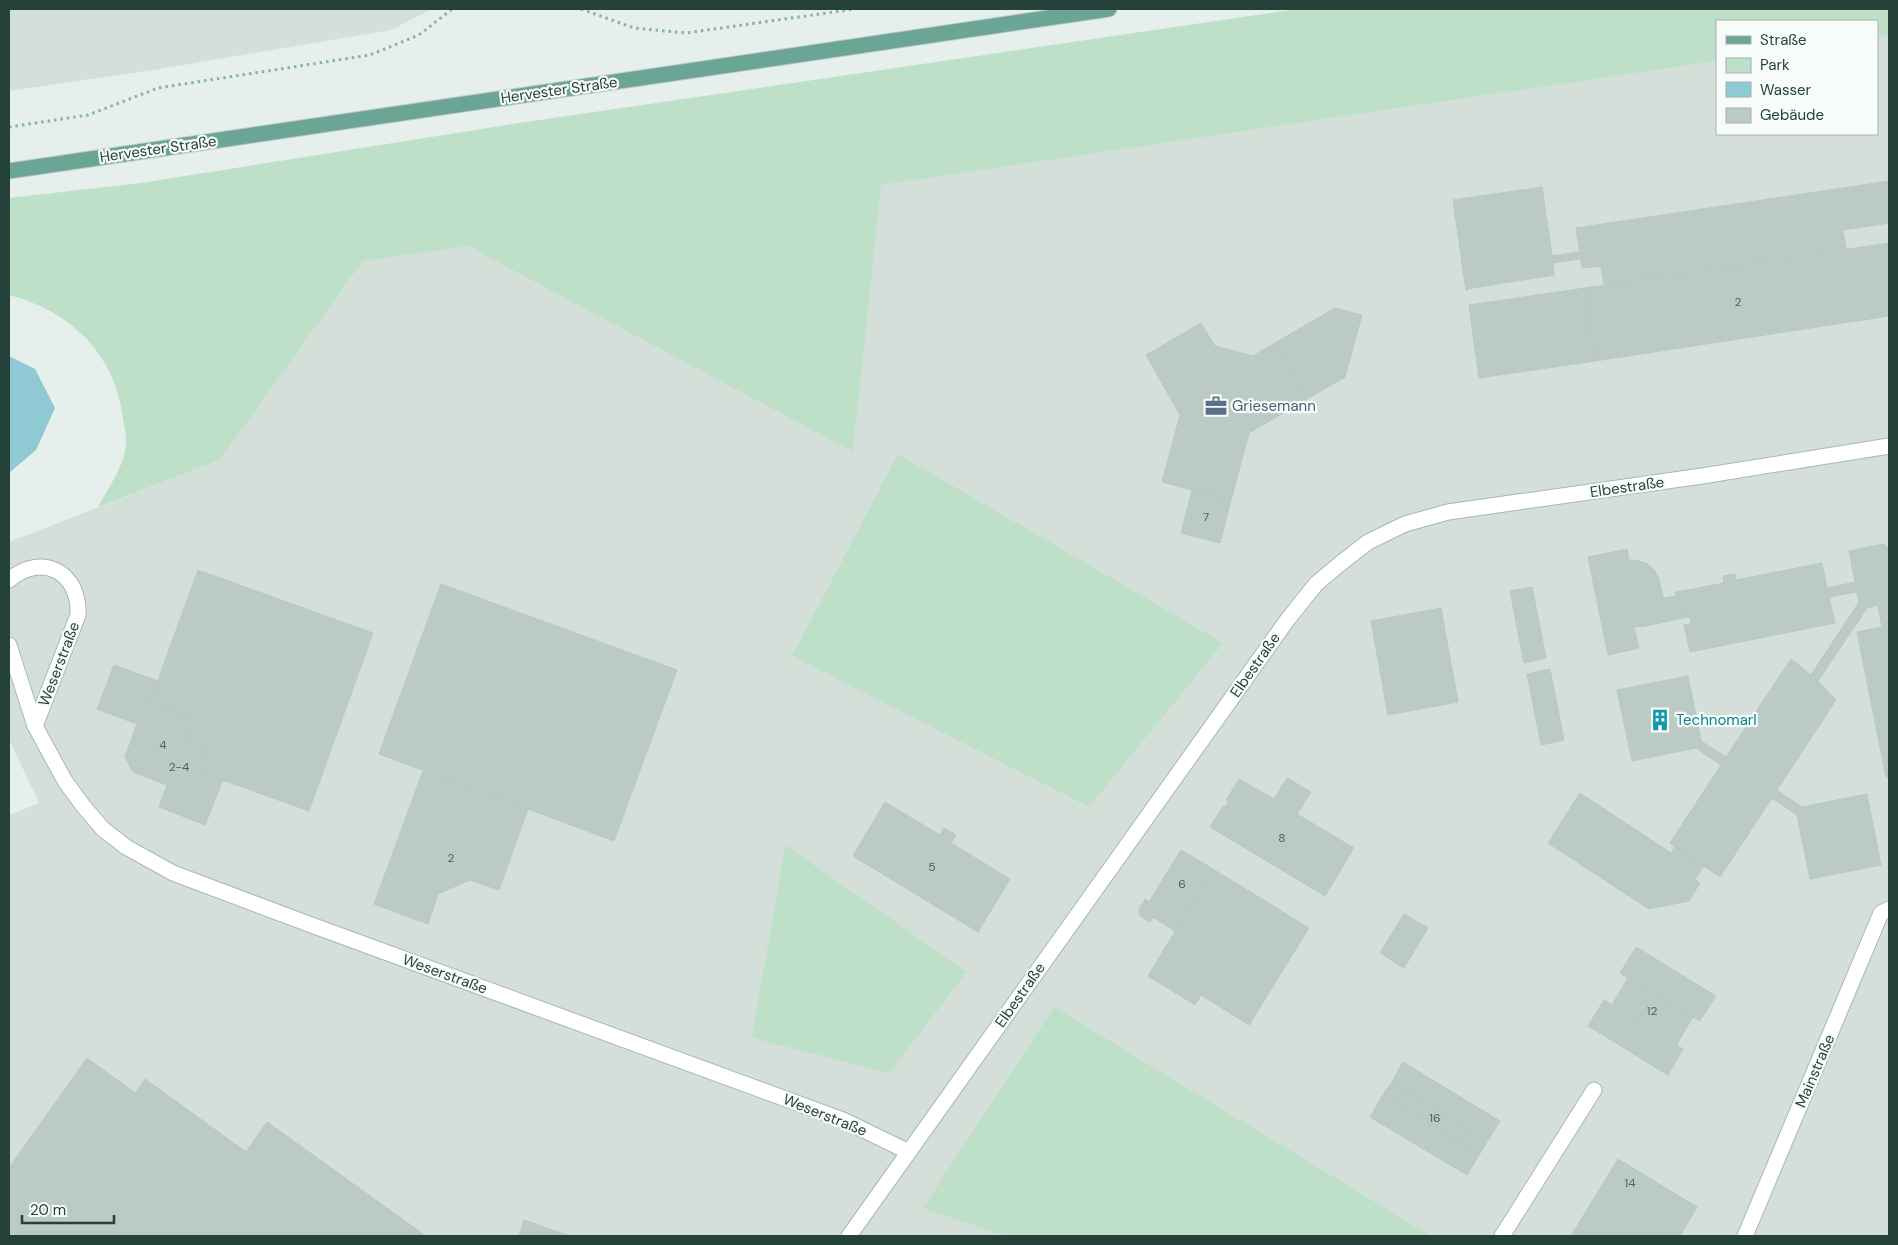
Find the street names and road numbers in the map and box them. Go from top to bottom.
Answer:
street label: Hervester Straße [499,72,619,108]
street label: Hervester Straße [98,131,218,167]
street label: Elbestraße [1589,472,1665,502]
street label: Weserstraße [34,619,84,709]
street label: Elbestraße [1225,629,1285,701]
street label: Weserstraße [400,949,490,999]
street label: Elbestraße [990,959,1050,1031]
street label: Mainstraße [1791,1031,1839,1111]
street label: Weserstraße [780,1089,870,1141]

